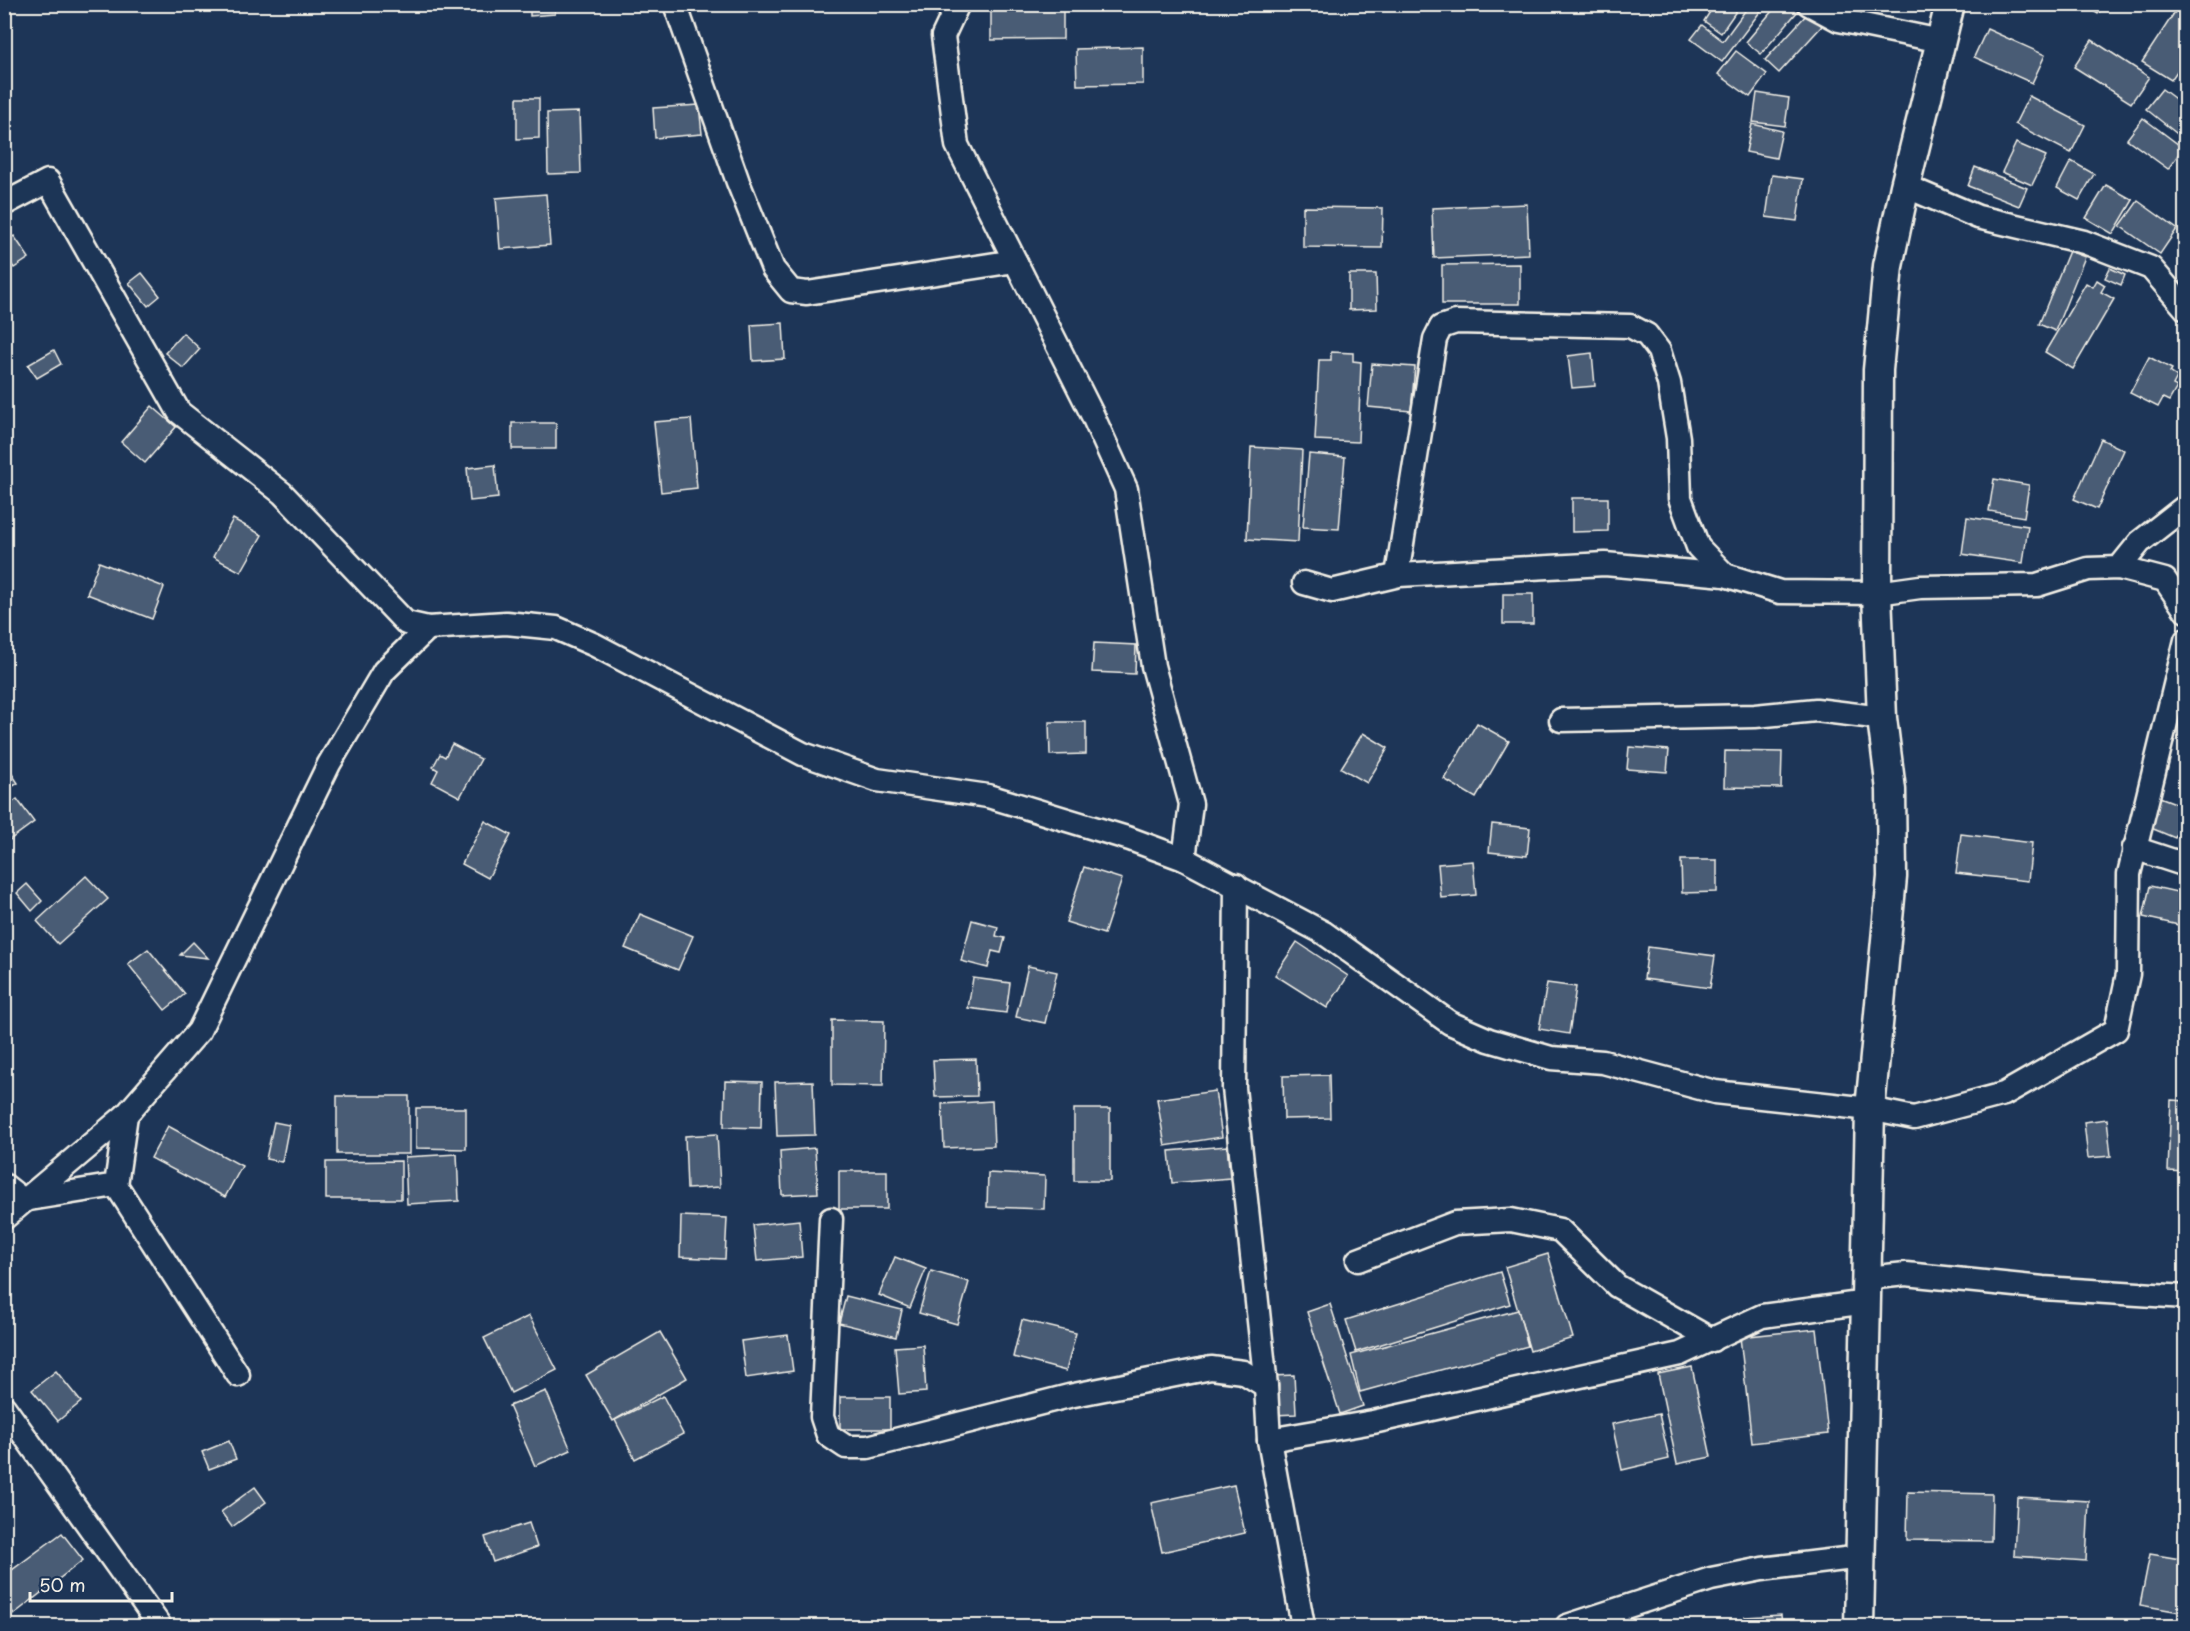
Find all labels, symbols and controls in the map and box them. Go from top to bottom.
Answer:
scale bar [30,1565,172,1603]
text: 50 m [39,1571,86,1598]

